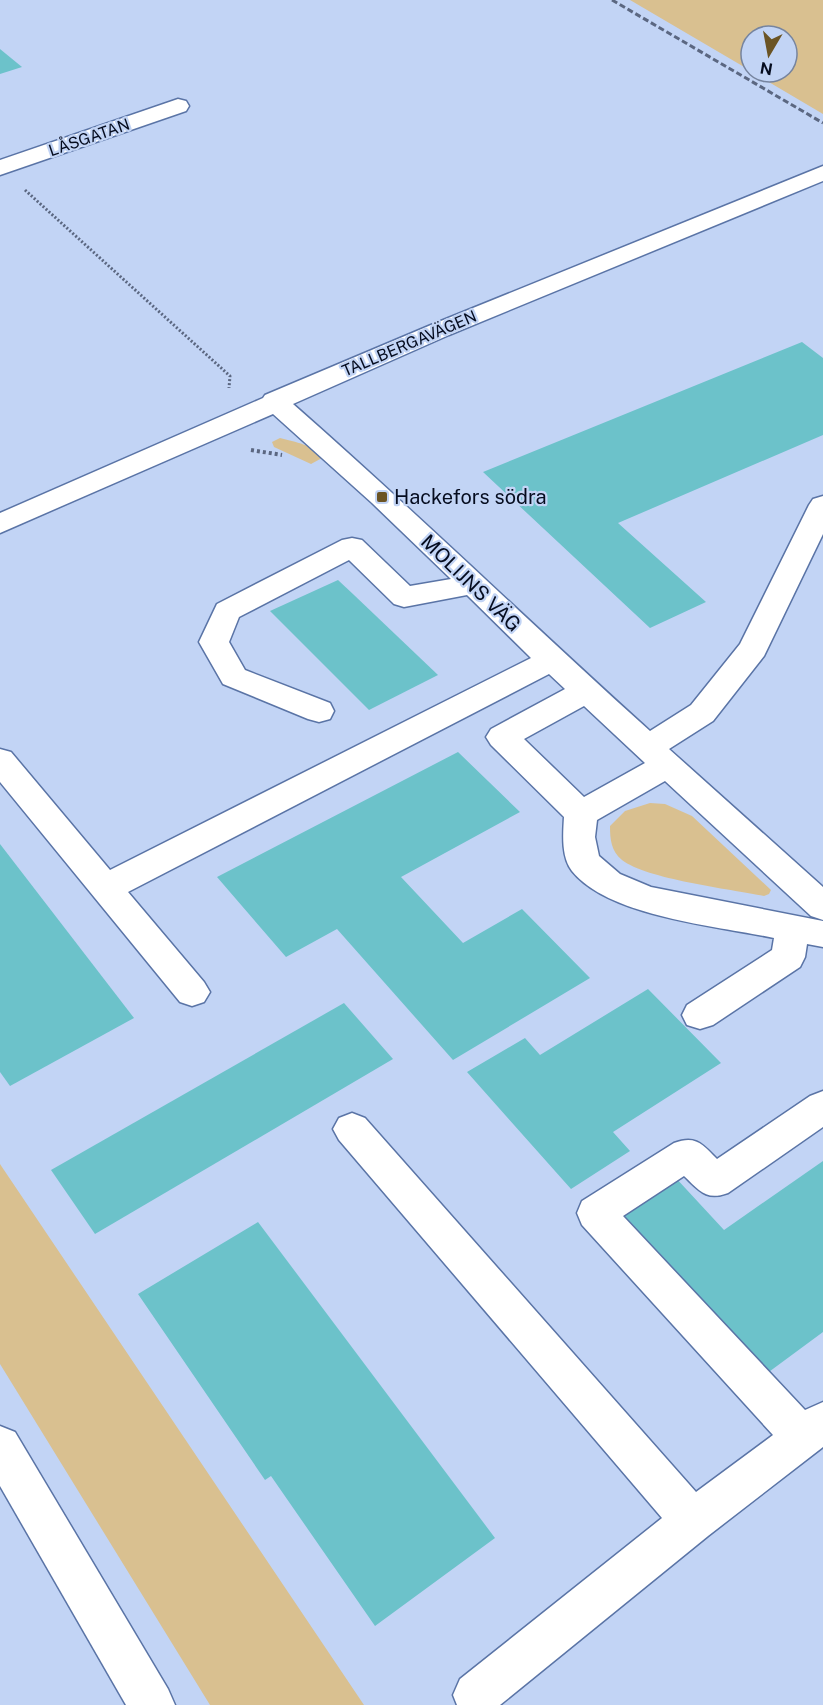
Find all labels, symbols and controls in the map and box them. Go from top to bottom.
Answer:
north arrow [739,24,799,84]
text: N [759,58,774,79]
street label: LÅSGATAN [46,113,132,160]
street label: TALLBERGAVÄGEN [339,306,479,380]
place label: Hackefors södra [394,485,547,509]
marker: Hackefors södra [375,490,389,504]
street label: MOLIJNS VÄG [416,529,526,637]

